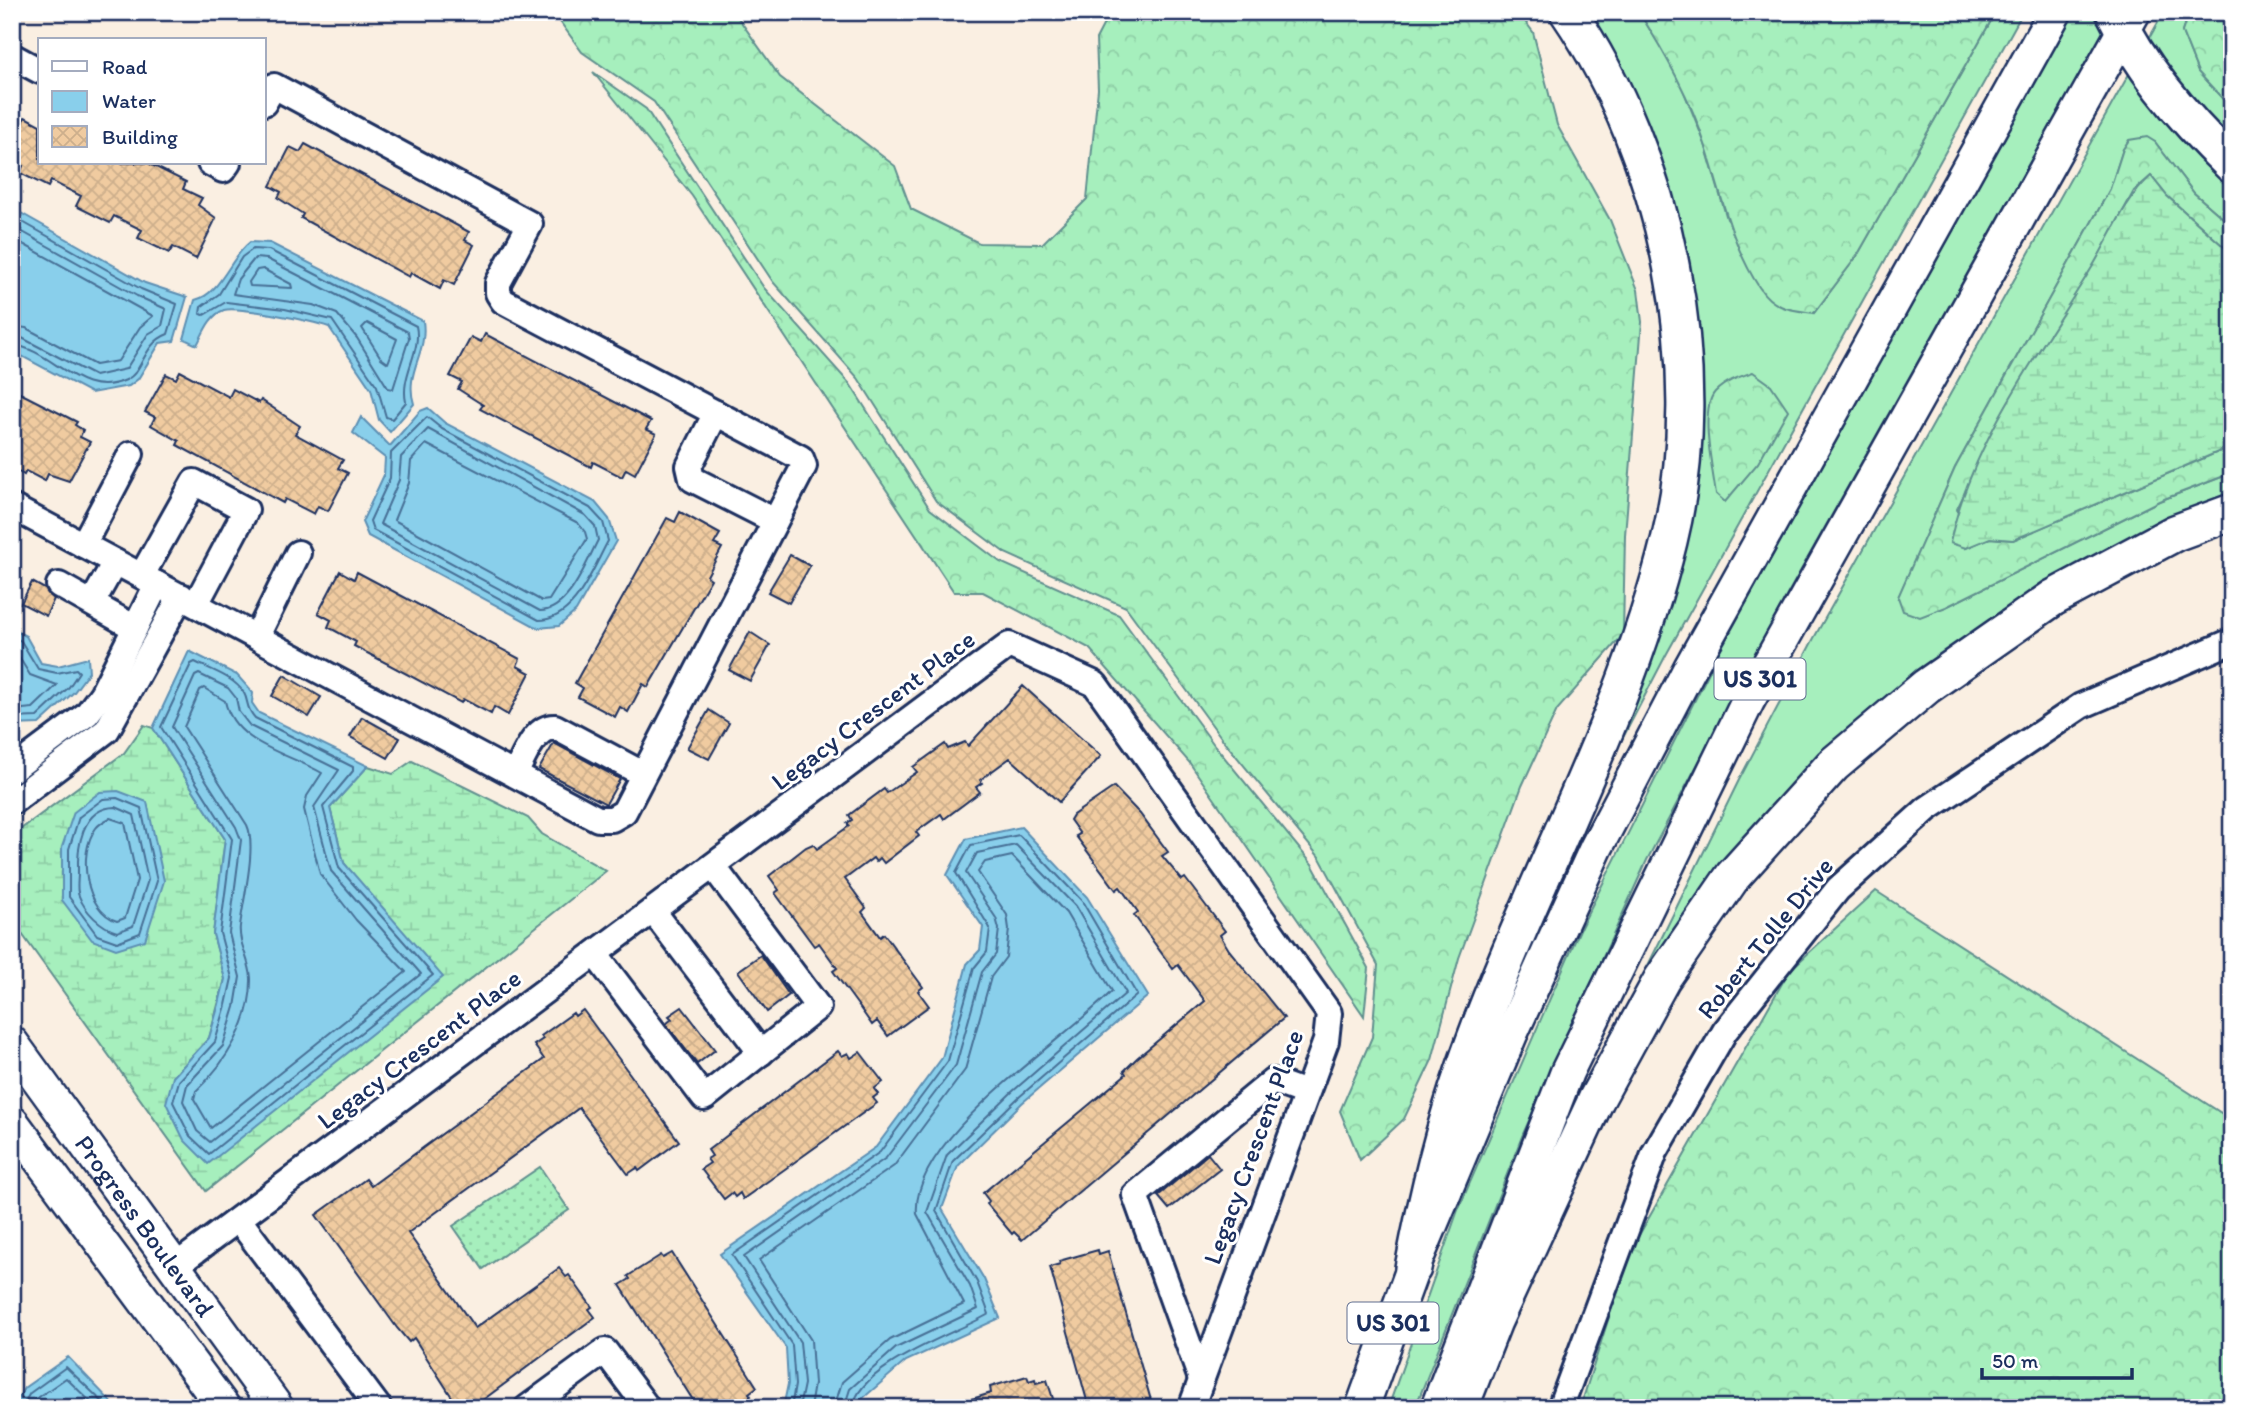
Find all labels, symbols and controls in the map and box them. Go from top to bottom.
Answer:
legend [38,38,266,164]
text: Road [102,54,148,79]
text: Water [102,88,156,113]
text: Building [102,124,178,149]
street label: Legacy Crescent Place [765,623,981,797]
road number: US 301 [1714,658,1806,700]
street label: Robert Tolle Drive [1690,851,1840,1025]
street label: Legacy Crescent Place [311,962,527,1136]
street label: Legacy Crescent Place [1196,1025,1310,1269]
street label: Progress Boulevard [68,1129,221,1323]
road number: US 301 [1348,1302,1438,1344]
scale bar [1982,1336,2132,1380]
text: 50 m [1992,1348,2039,1373]

